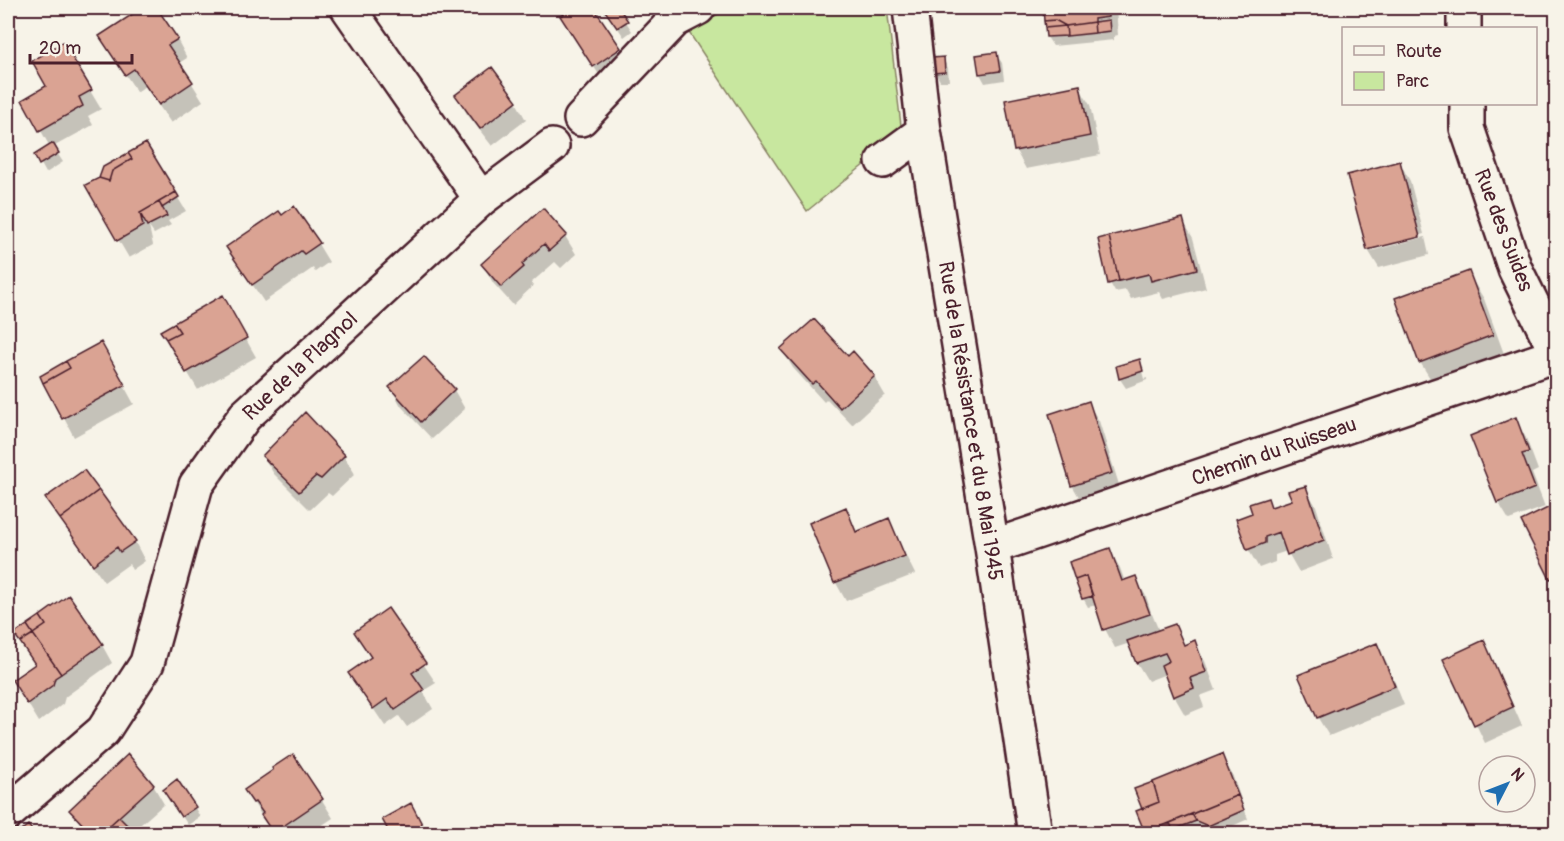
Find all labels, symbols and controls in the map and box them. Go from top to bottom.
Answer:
scale bar [30,27,132,65]
legend [1342,27,1537,105]
text: 20 m [39,37,81,60]
text: Route [1396,40,1441,63]
text: Parc [1396,70,1429,93]
street label: Rue des Suides [1468,165,1540,296]
street label: Rue de la Résistance et du 8 Mai 1945 [932,259,1009,583]
street label: Rue de la Plagnol [237,306,364,427]
street label: Chemin du Ruisseau [1188,411,1360,492]
north arrow [1477,754,1537,814]
text: N [1506,764,1529,785]

